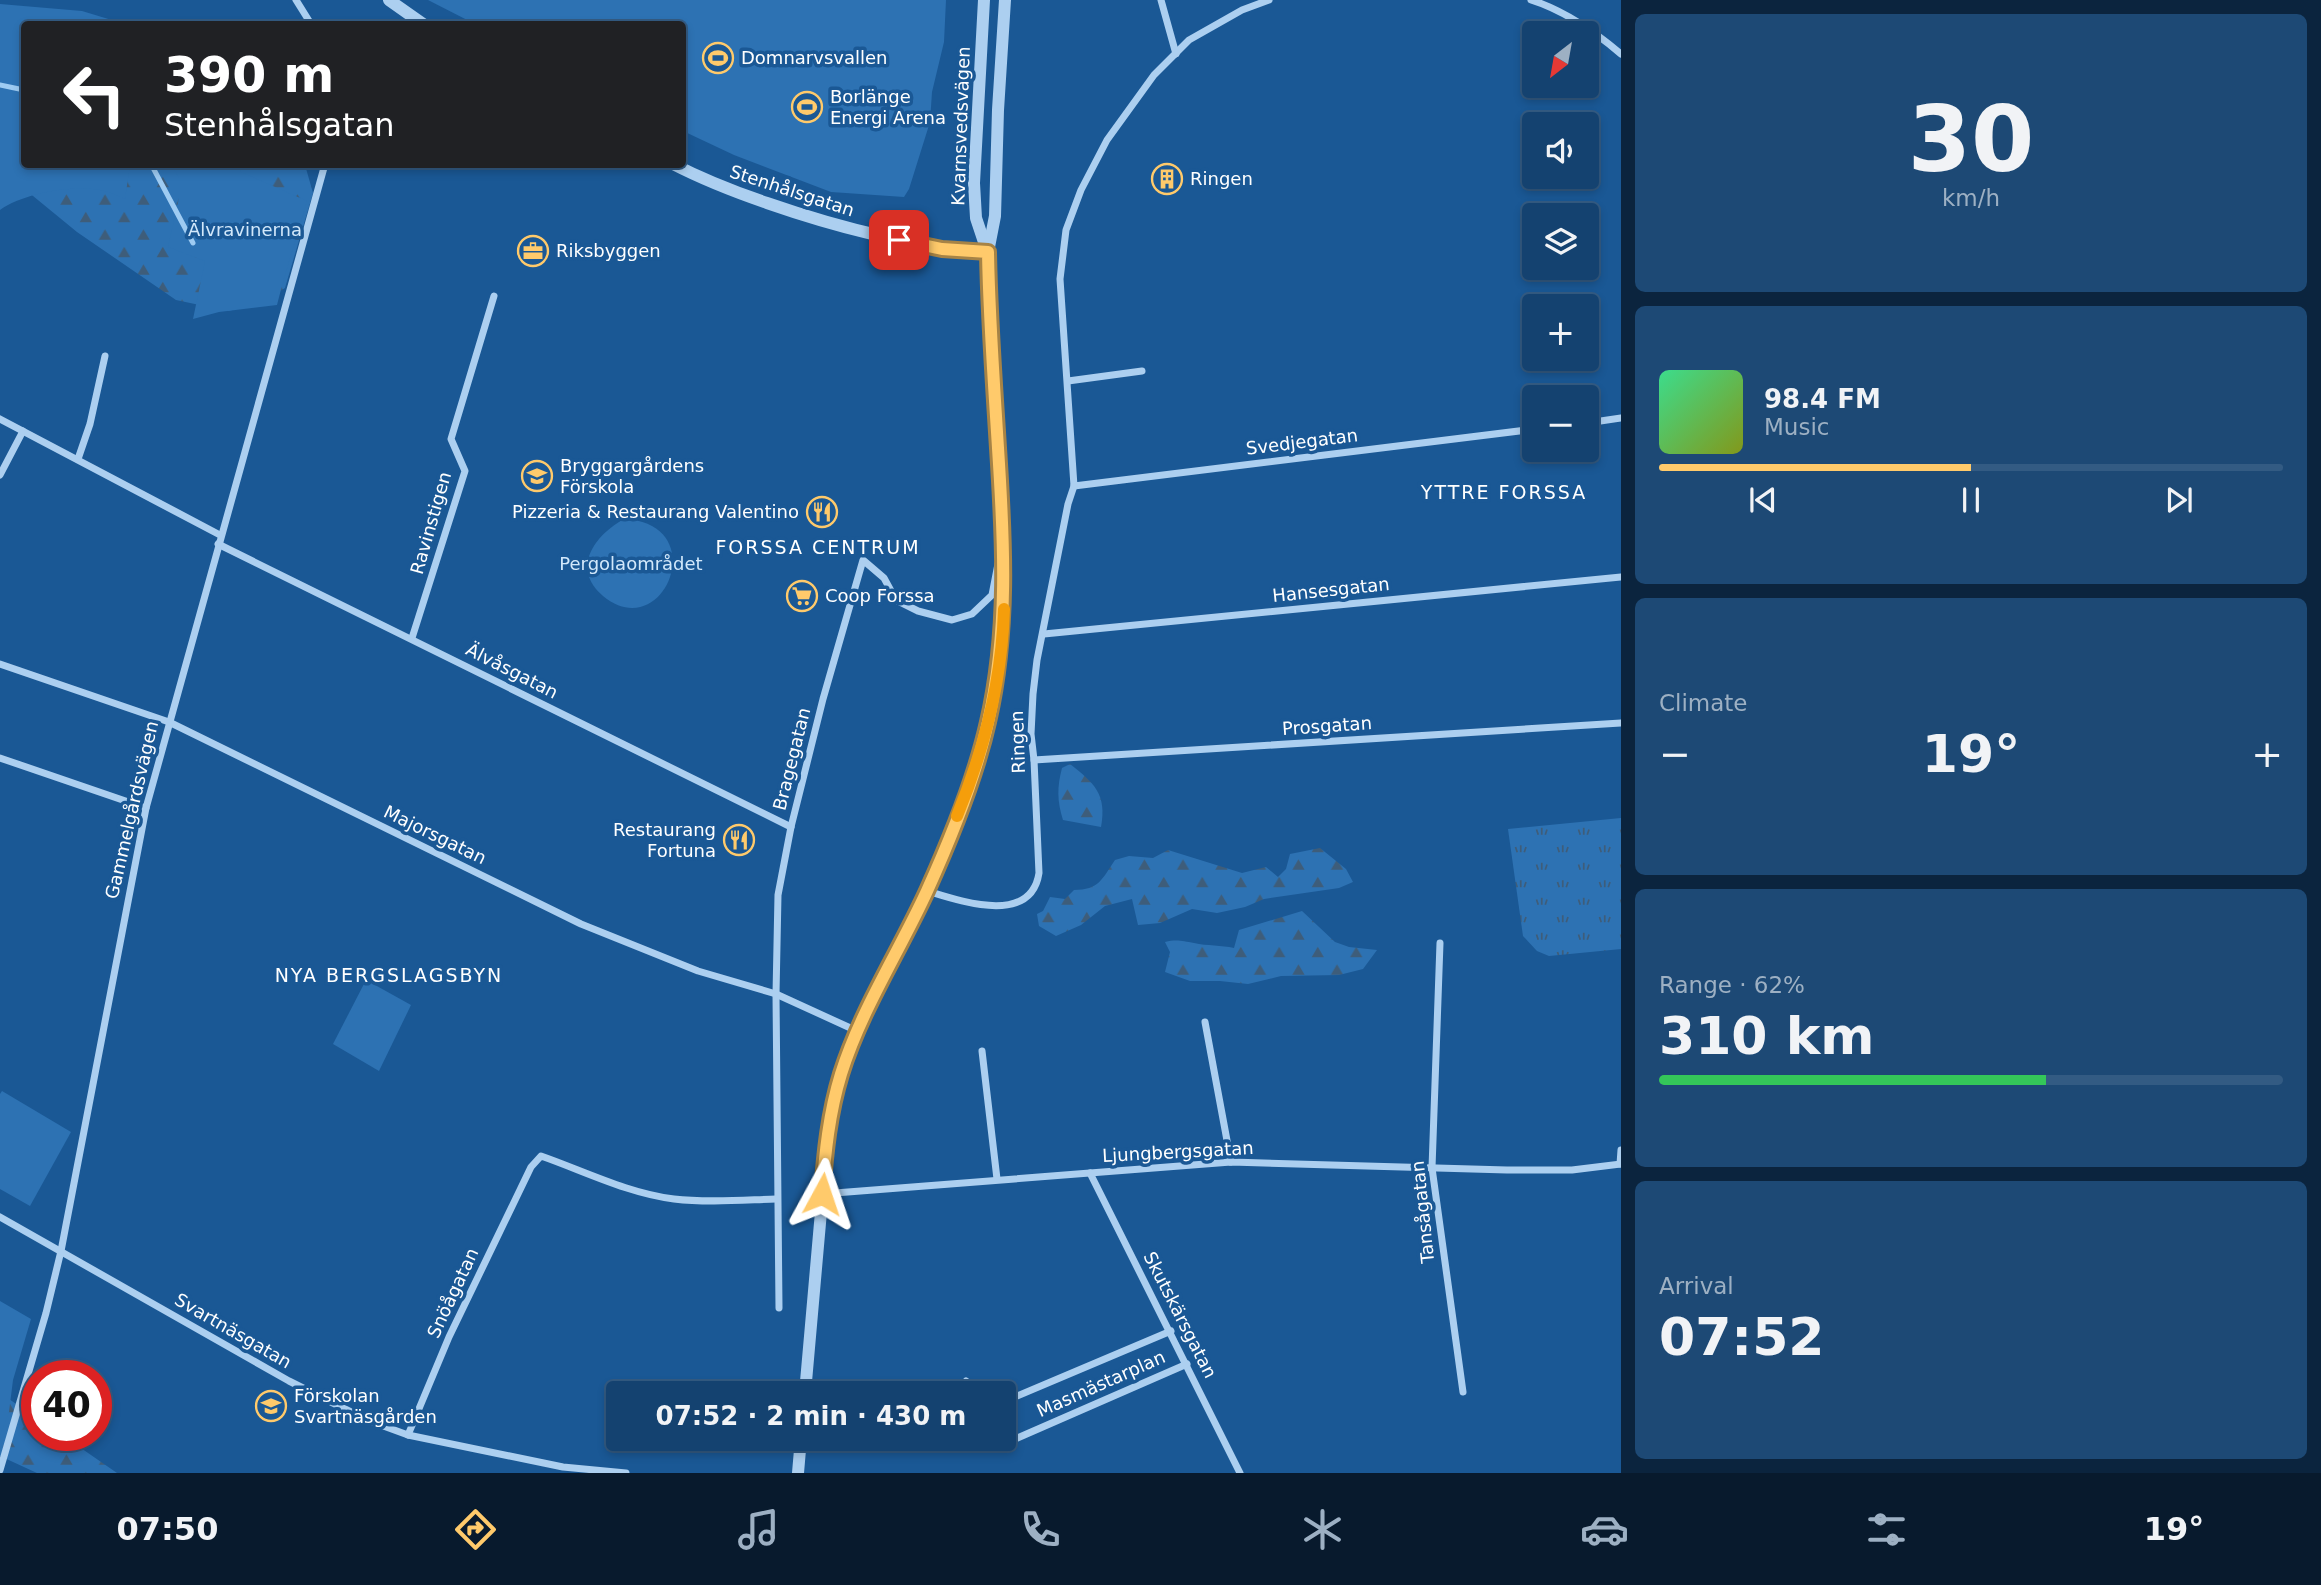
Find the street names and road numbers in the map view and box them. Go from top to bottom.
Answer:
street label: Kvarnsvedsvägen [947,46,974,206]
street label: Stenhålsgatan [727,160,857,221]
street label: Svedjegatan [1245,424,1359,459]
street label: Ravinstigen [406,469,455,576]
street label: Hansesgatan [1271,573,1391,606]
street label: Älvåsgatan [463,638,562,703]
street label: Bragegatan [769,705,814,812]
street label: Ringen [1006,710,1029,774]
street label: Prosgatan [1281,712,1373,739]
street label: Gammelgårdsvägen [101,719,162,901]
street label: Majorsgatan [381,801,490,868]
street label: Ljungbergsgatan [1102,1137,1254,1166]
street label: Tansågatan [1407,1160,1438,1265]
street label: Snöågatan [423,1244,483,1341]
street label: Skutskärsgatan [1140,1248,1221,1381]
street label: Svartnäsgatan [171,1289,295,1372]
street label: Masmästarplan [1033,1346,1168,1421]

